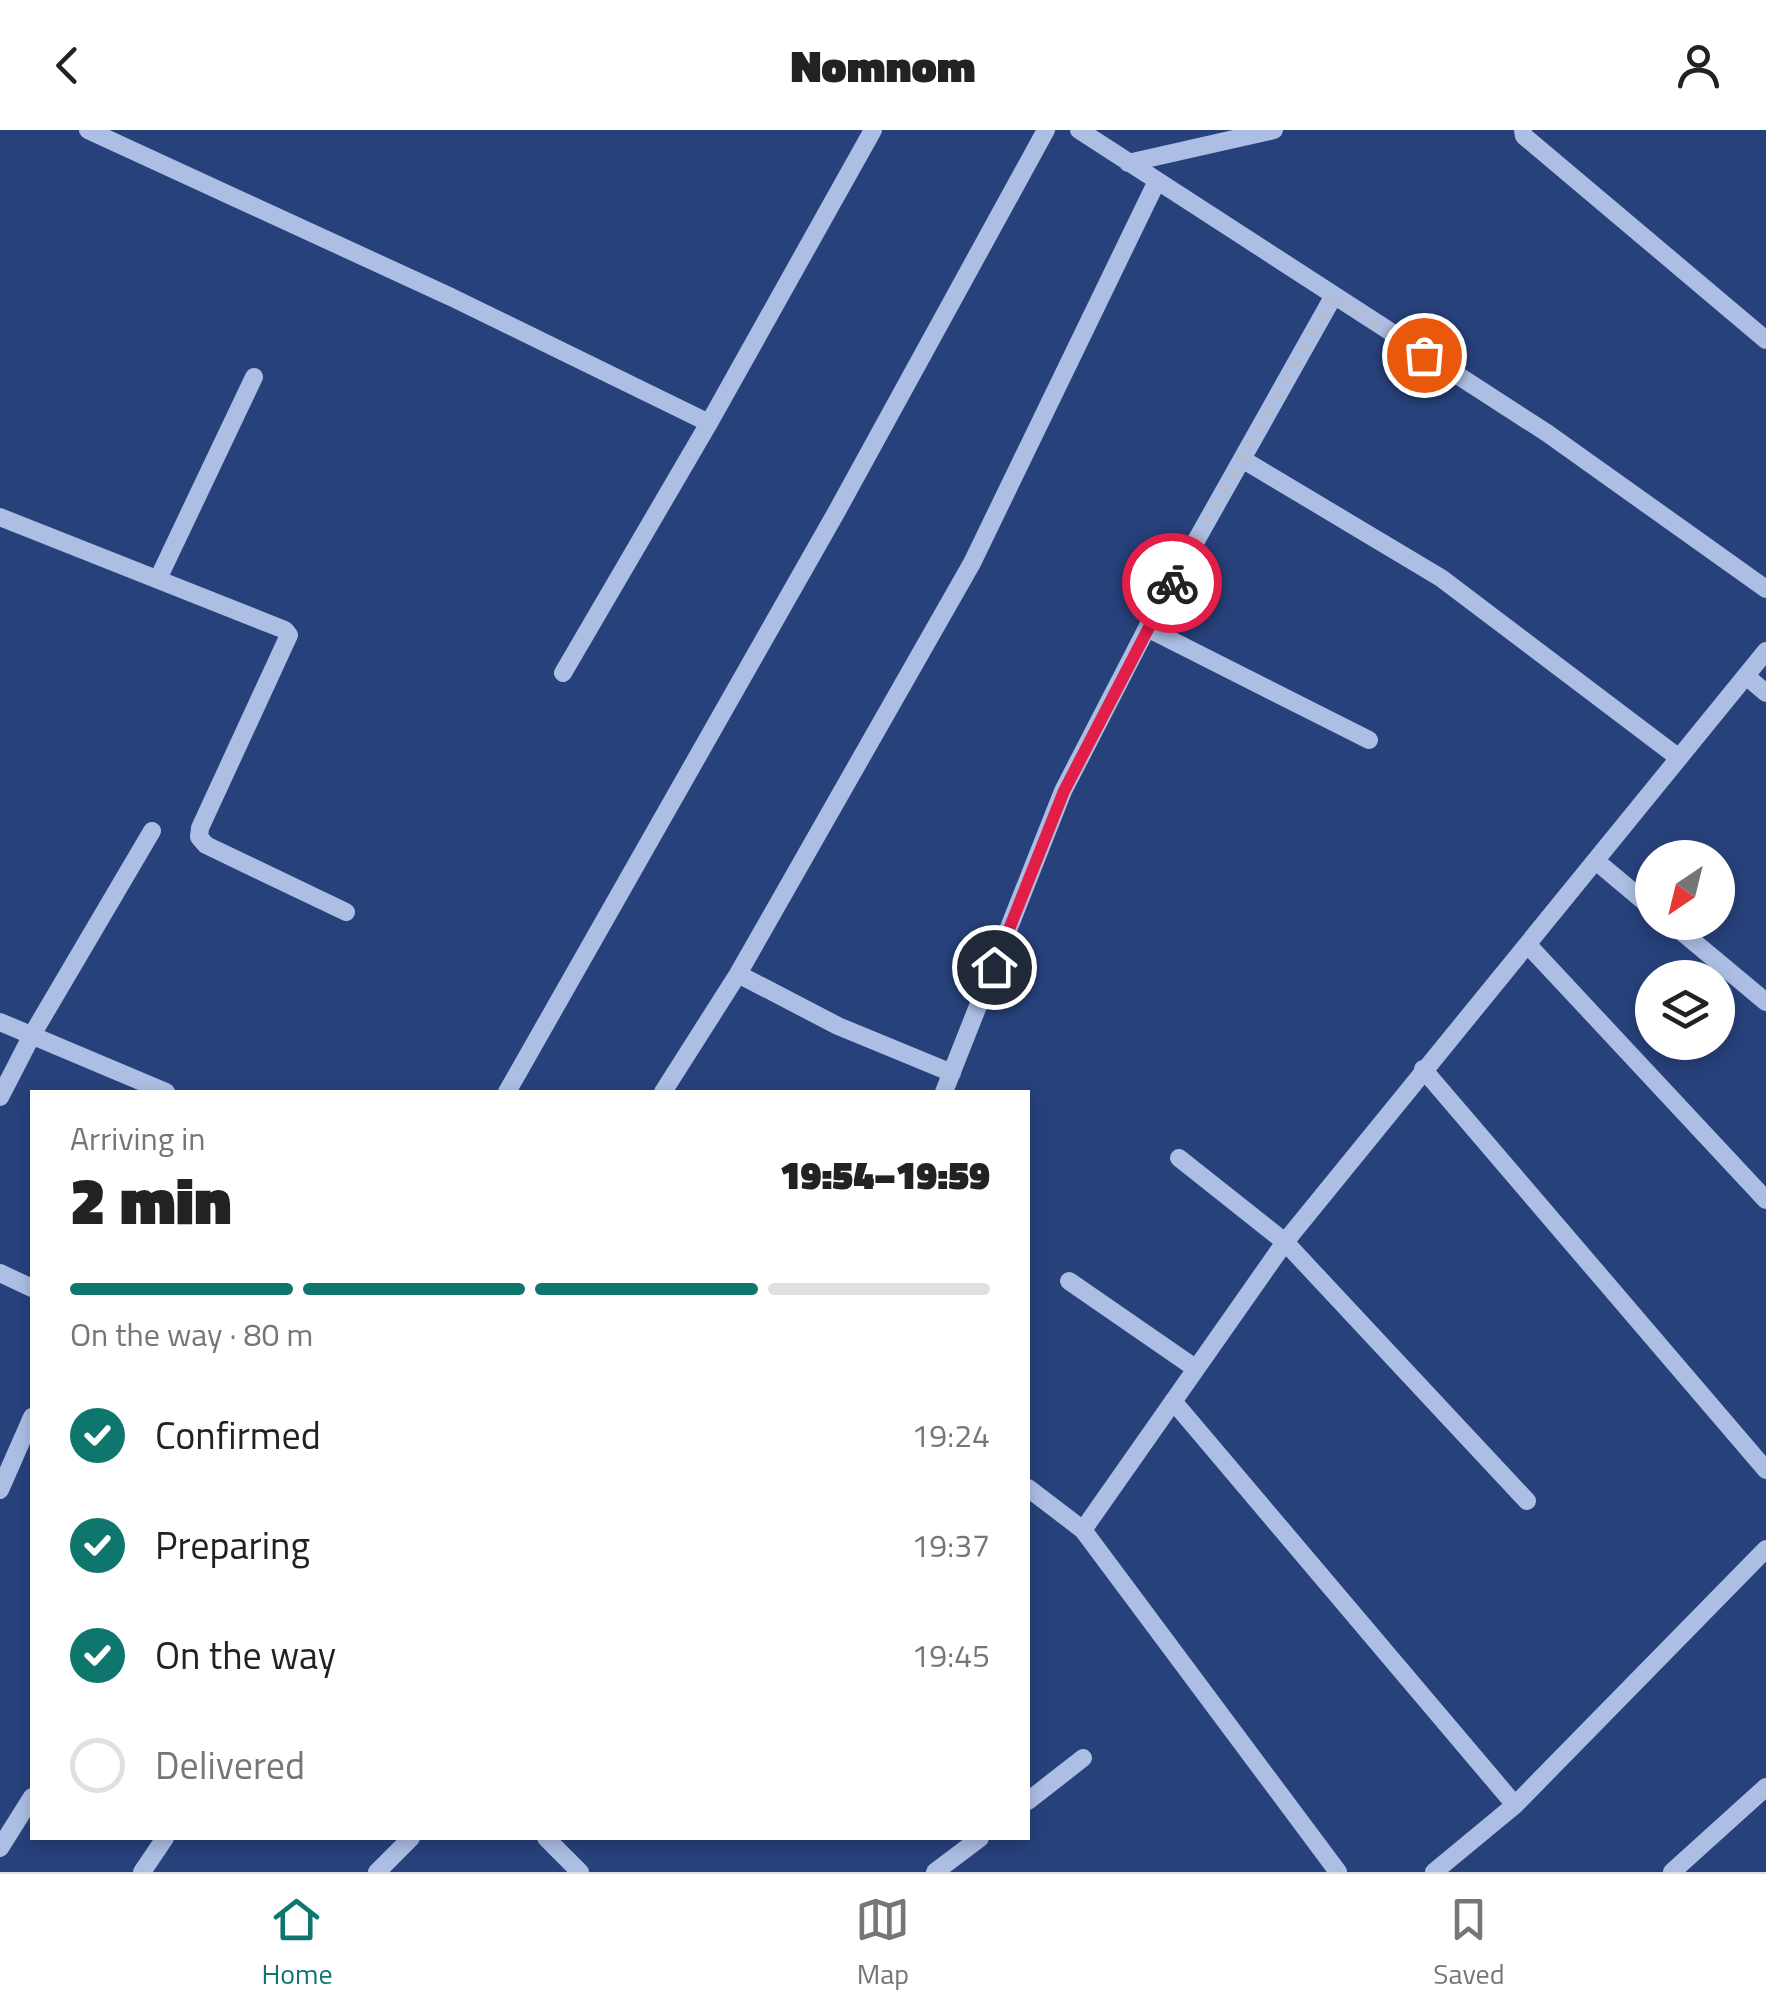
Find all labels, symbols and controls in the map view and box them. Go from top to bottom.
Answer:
text: Nomnom [790,31,976,99]
icon: back [40,38,95,93]
icon: person [1671,38,1726,93]
pin [1382,313,1467,398]
icon: bag [1397,328,1452,383]
courier [1122,533,1222,633]
icon: bike [1145,556,1200,611]
north arrow [1635,840,1735,940]
map controls [1635,840,1735,1060]
pin [952,925,1037,1010]
icon: home [967,940,1022,995]
button: layers [1635,960,1735,1060]
text: Arriving in [70,1114,206,1162]
text: 19:54–19:59 [780,1146,990,1204]
text: 2 min [70,1150,231,1249]
text: On the way · 80 m [70,1310,313,1358]
text: Confirmed [155,1406,321,1464]
icon: check [70,1408,125,1463]
text: 19:24 [911,1411,990,1459]
text: Preparing [155,1516,310,1574]
icon: check [70,1518,125,1573]
text: 19:37 [911,1521,990,1569]
text: On the way [155,1626,336,1684]
icon: check [70,1628,125,1683]
text: 19:45 [911,1631,990,1679]
text: Delivered [155,1736,305,1794]
tab: Home [261,1892,333,1995]
tab: Map [855,1892,910,1995]
tab: Saved [1433,1892,1505,1995]

